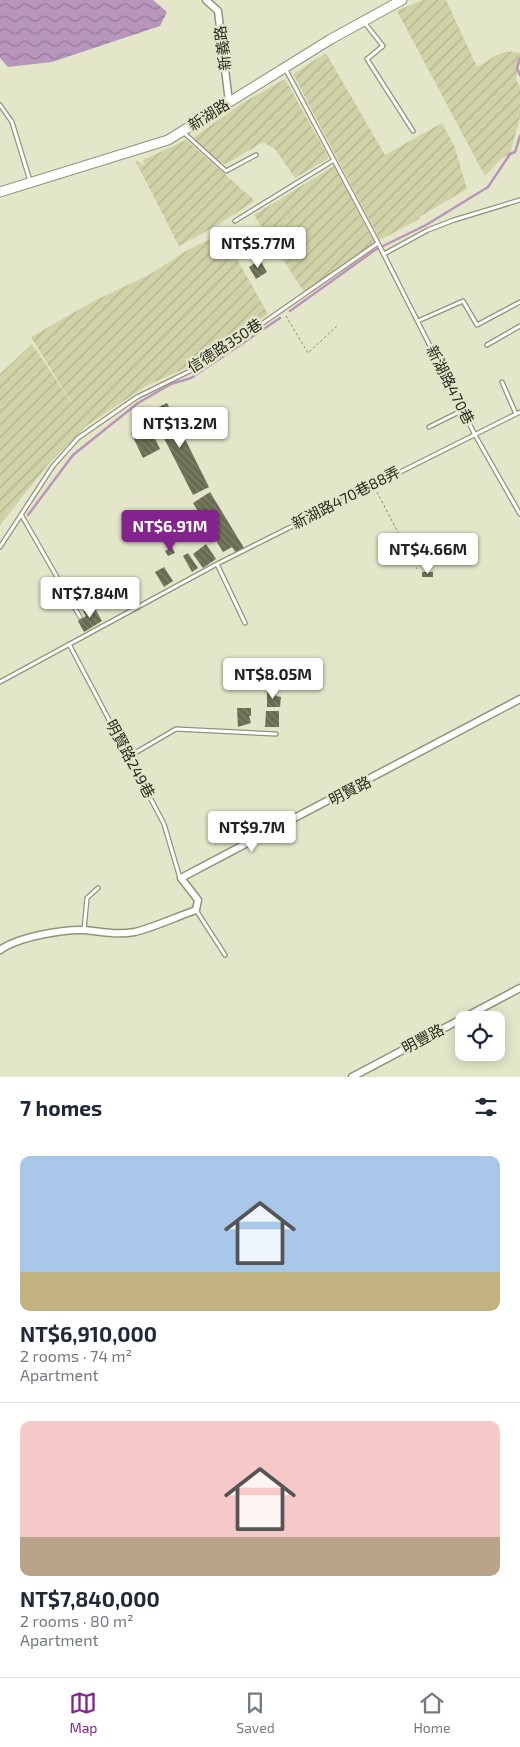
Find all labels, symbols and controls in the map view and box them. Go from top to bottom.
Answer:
street label: 新義路 [210,25,234,72]
street label: 新湖路 [185,95,232,134]
pin: NT$5.77M [206,226,310,269]
text: NT$5.77M [221,233,295,252]
street label: 信德路350巷 [184,314,265,376]
street label: 新湖路470巷 [423,342,478,427]
pin: NT$13.2M [128,406,232,449]
text: NT$13.2M [143,413,217,432]
street label: 新湖路470巷88弄 [288,462,403,532]
pin: NT$6.91M [118,510,222,552]
text: NT$6.91M [133,516,207,535]
pin: NT$4.66M [376,532,480,575]
text: NT$4.66M [389,539,467,558]
pin: NT$7.84M [38,576,142,619]
text: NT$7.84M [52,583,128,602]
pin: NT$8.05M [221,658,325,700]
text: NT$8.05M [234,664,312,683]
street label: 明賢路249巷 [103,716,159,801]
street label: 明賢路 [325,772,374,808]
pin: NT$9.7M [206,810,298,853]
text: NT$9.7M [219,817,285,836]
map controls [455,1011,505,1061]
button: locate [455,1011,505,1061]
street label: 明豐路 [398,1020,447,1057]
icon: filters [472,1093,500,1121]
text: 7 homes [20,1095,102,1120]
icon: home [215,1188,305,1278]
text: NT$6,910,000 [20,1321,157,1346]
text: 2 rooms · 74 m² [20,1346,132,1365]
text: Apartment [20,1365,99,1384]
icon: home [215,1454,305,1544]
text: NT$7,840,000 [20,1586,160,1611]
text: 2 rooms · 80 m² [20,1611,134,1630]
text: Apartment [20,1630,99,1649]
tab: Map [69,1689,97,1736]
tab: Saved [236,1689,275,1736]
tab: Home [414,1689,451,1736]

